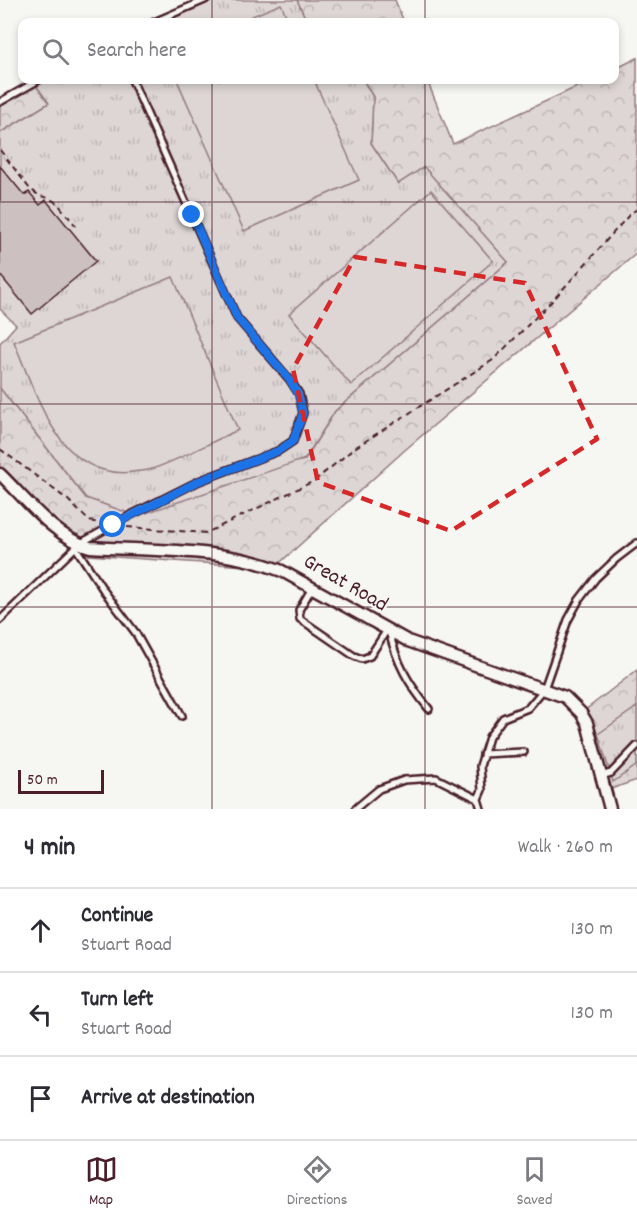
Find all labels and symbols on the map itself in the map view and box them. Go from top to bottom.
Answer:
route end [178,201,204,227]
route start [99,511,125,537]
street label: Great Road [297,547,393,621]
scale bar [18,767,104,794]

